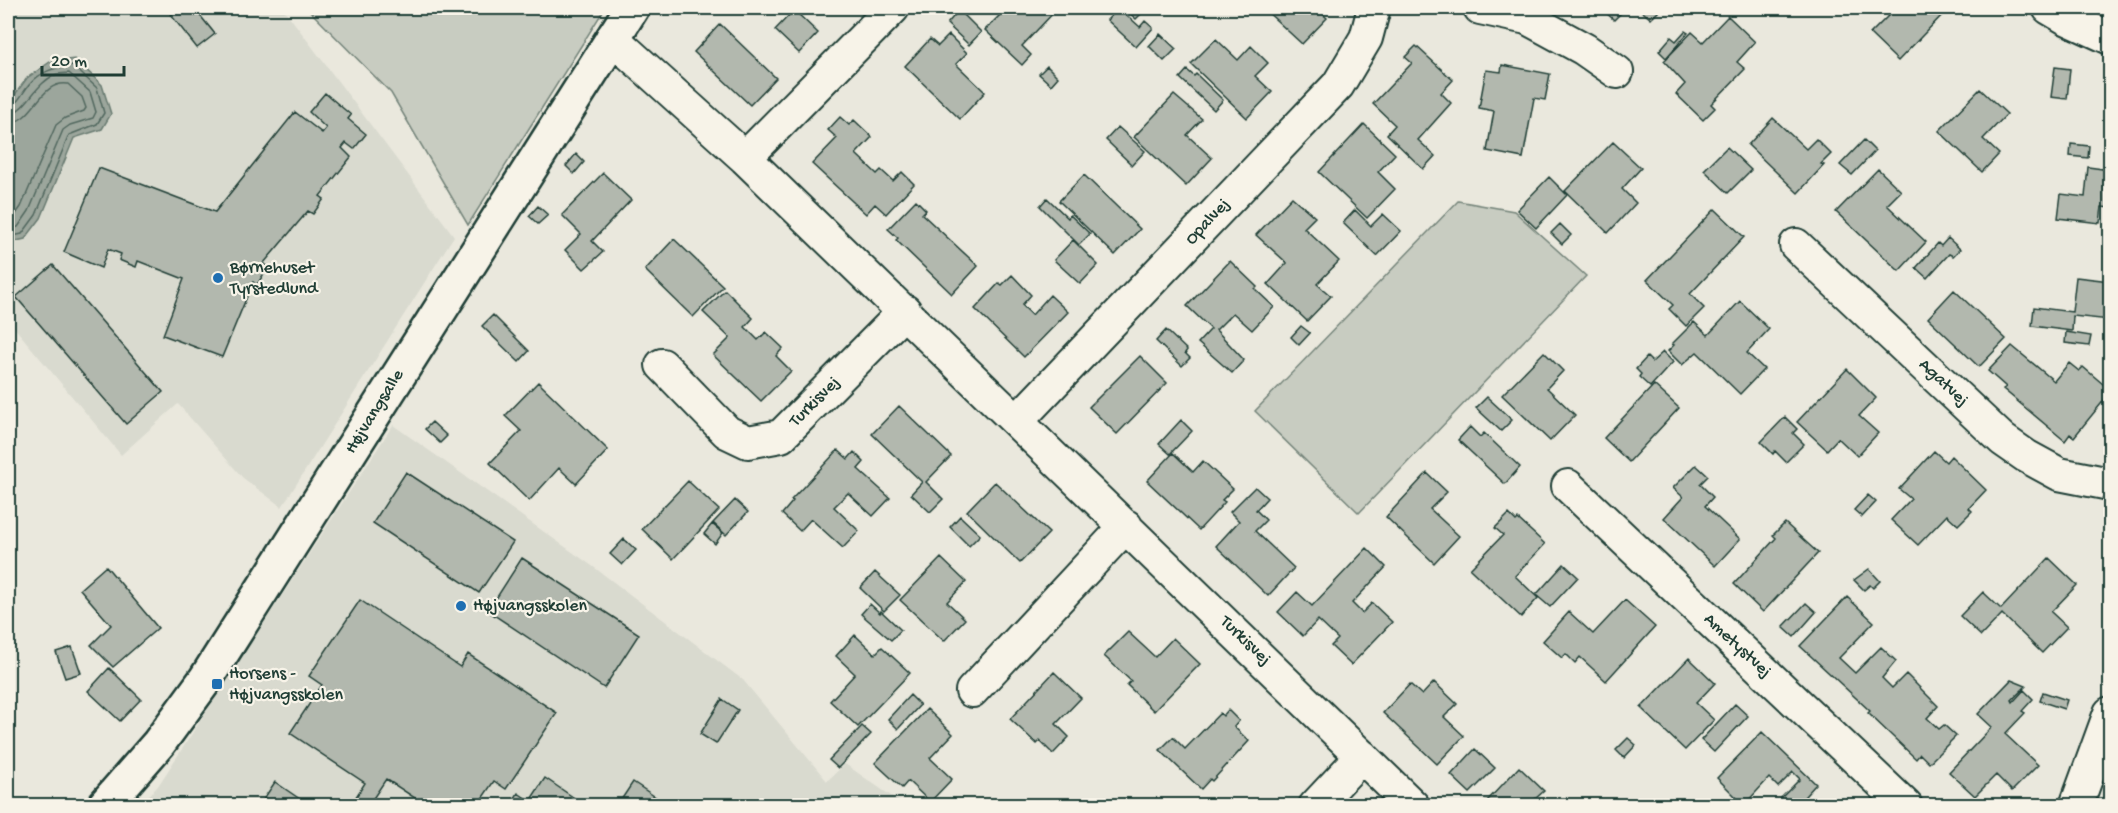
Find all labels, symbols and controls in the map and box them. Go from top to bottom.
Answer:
scale bar [42,39,124,77]
text: 20 m [51,52,87,73]
street label: Opalvej [1181,194,1235,250]
place label: Børnehuset Tyrstedlund [229,258,319,300]
marker: Børnehuset Tyrstedlund [211,271,225,285]
street label: Agatvej [1914,355,1972,411]
street label: Højvangsalle [341,365,410,458]
street label: Turkisvej [785,372,845,432]
place label: Højvangsskolen [473,596,587,617]
marker: Højvangsskolen [454,599,468,613]
street label: Ametystvej [1699,609,1775,683]
street label: Turkisvej [1214,611,1275,670]
place label: Horsens - Højvangsskolen [229,664,343,706]
marker: Horsens - Højvangsskolen [210,677,224,691]

